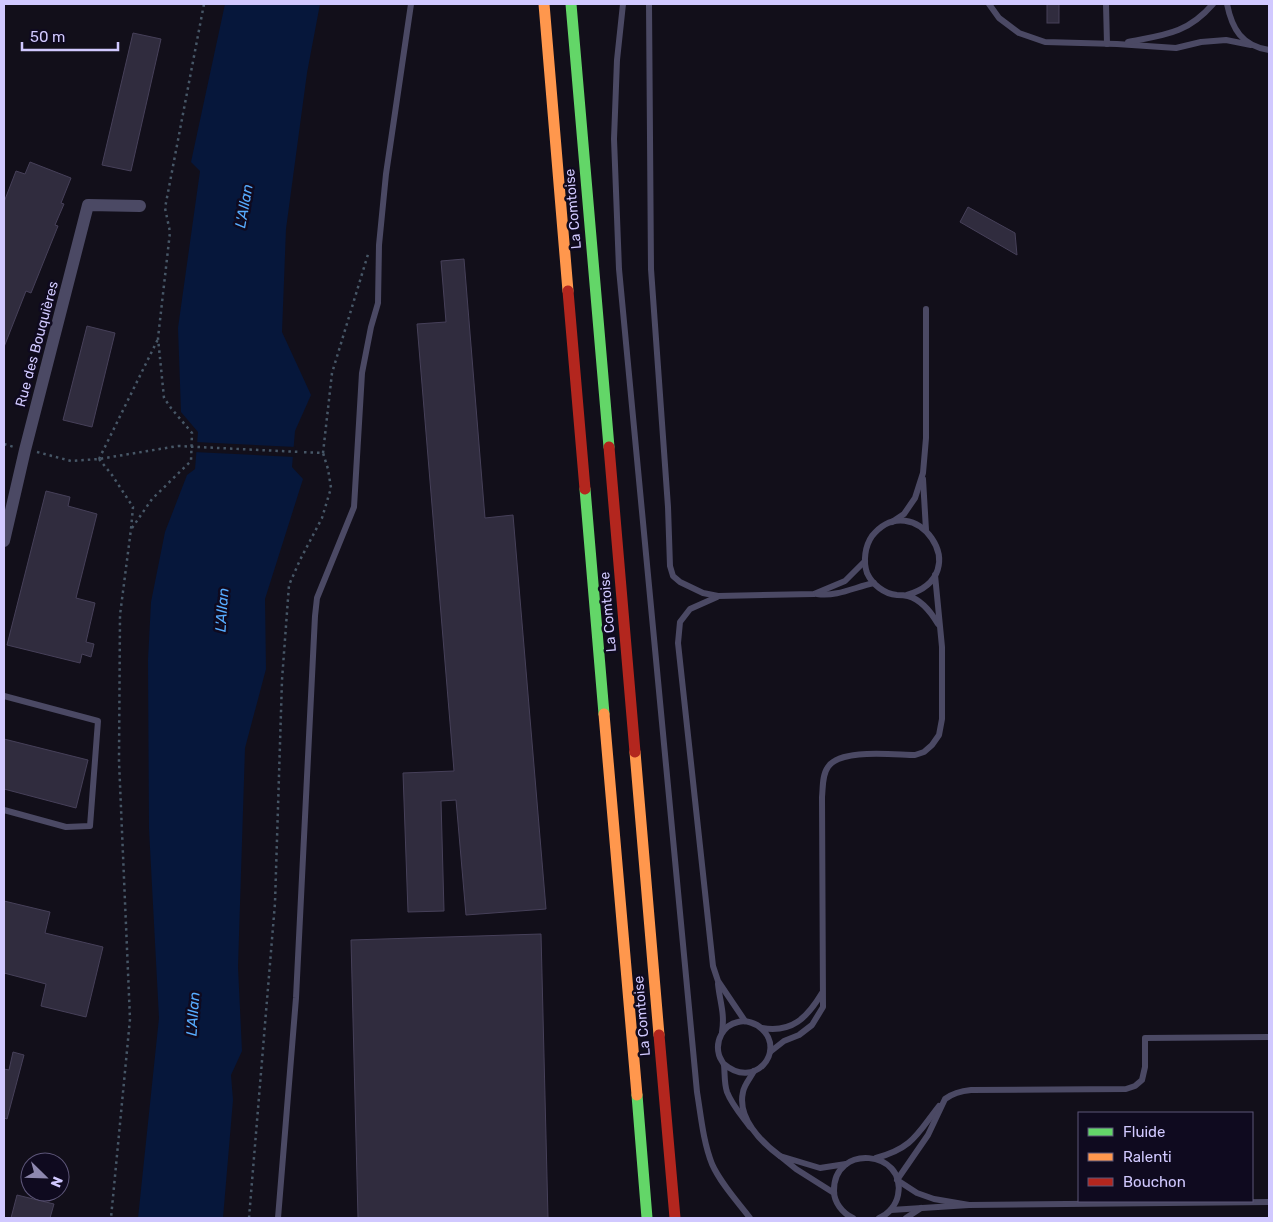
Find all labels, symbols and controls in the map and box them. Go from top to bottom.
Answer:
scale bar [22,20,119,52]
text: 50 m [30,28,65,46]
street label: La Comtoise [561,168,585,250]
water label: L'Allan [231,183,257,229]
street label: Rue des Bouquières [12,279,62,409]
street label: La Comtoise [596,571,620,653]
water label: L'Allan [211,587,233,633]
street label: La Comtoise [630,975,654,1057]
water label: L'Allan [182,991,204,1037]
legend [1078,1112,1253,1202]
text: Fluide [1123,1123,1165,1141]
text: Ralenti [1123,1148,1172,1166]
north arrow [20,1152,70,1202]
text: Bouchon [1123,1173,1186,1191]
text: N [47,1174,66,1190]

